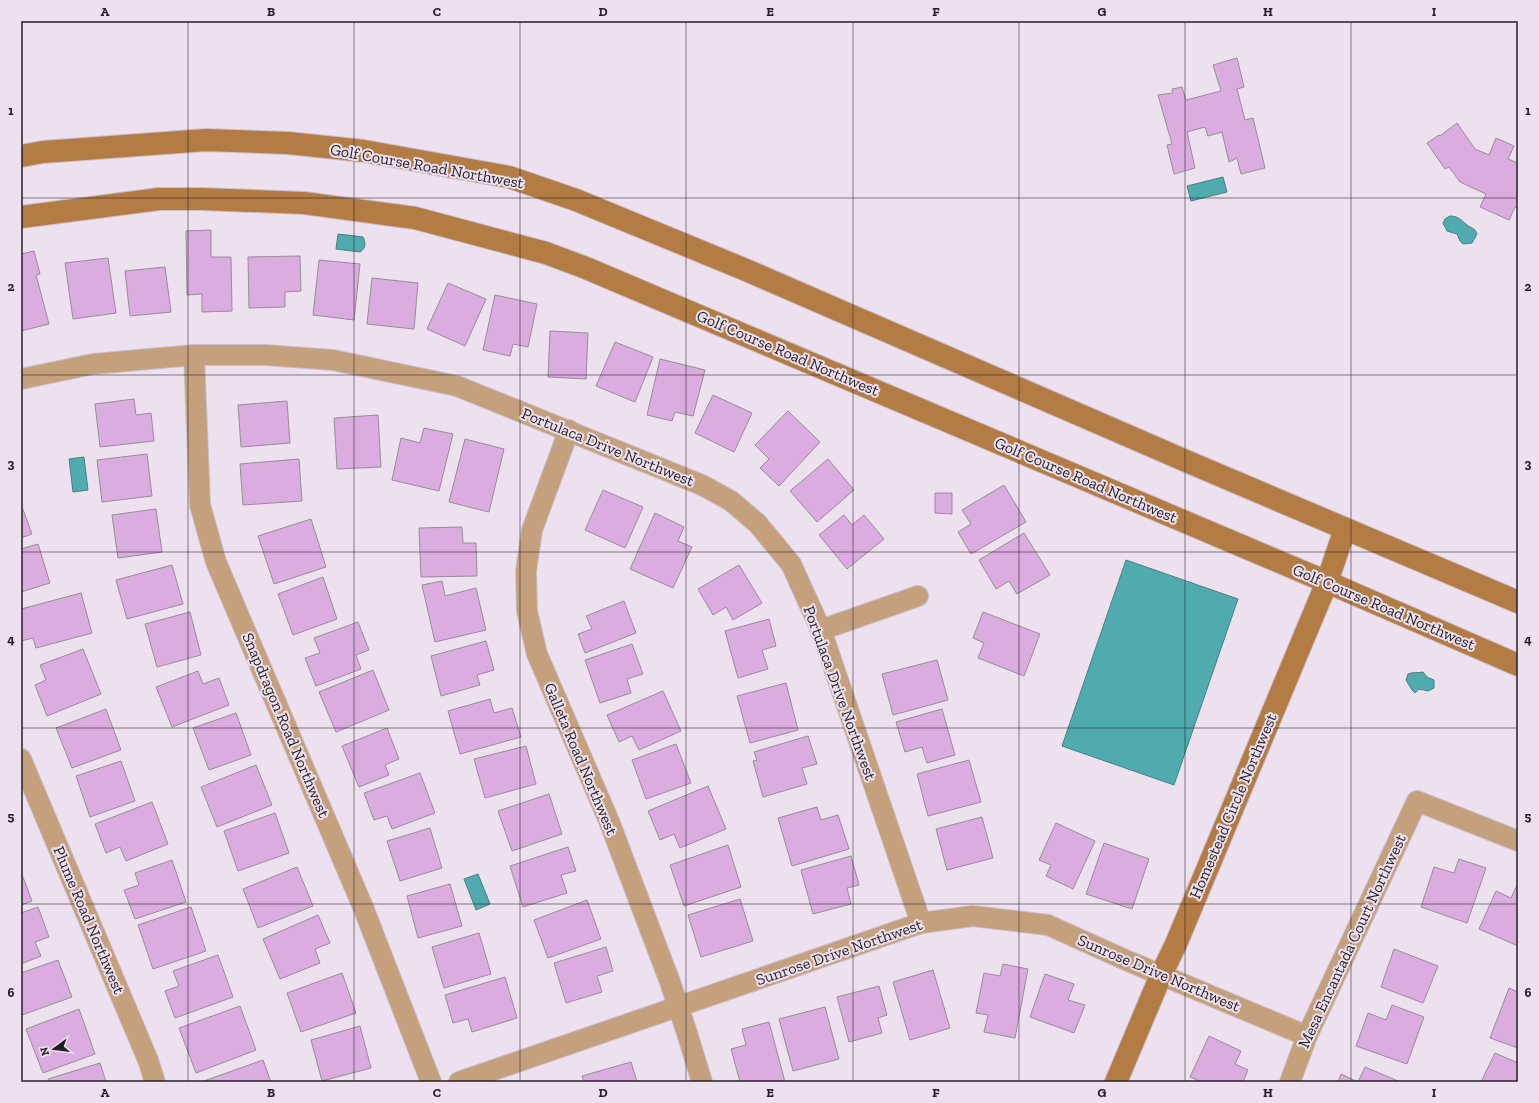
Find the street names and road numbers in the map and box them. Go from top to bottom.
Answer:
street label: Golf Course Road Northwest [329,140,525,192]
street label: Golf Course Road Northwest [694,306,882,400]
street label: Portulaca Drive Northwest [519,404,697,490]
street label: Golf Course Road Northwest [992,433,1180,527]
street label: Golf Course Road Northwest [1290,560,1478,654]
street label: Portulaca Drive Northwest [800,603,880,783]
street label: Snapdragon Road Northwest [238,630,334,820]
street label: Galleta Road Northwest [540,680,622,838]
street label: Homestead Circle Northwest [1185,710,1281,902]
street label: Mesa Encantada Court Northwest [1294,831,1410,1051]
street label: Plume Road Northwest [49,843,129,997]
street label: Sunrose Drive Northwest [753,915,925,989]
street label: Sunrose Drive Northwest [1075,930,1243,1016]

